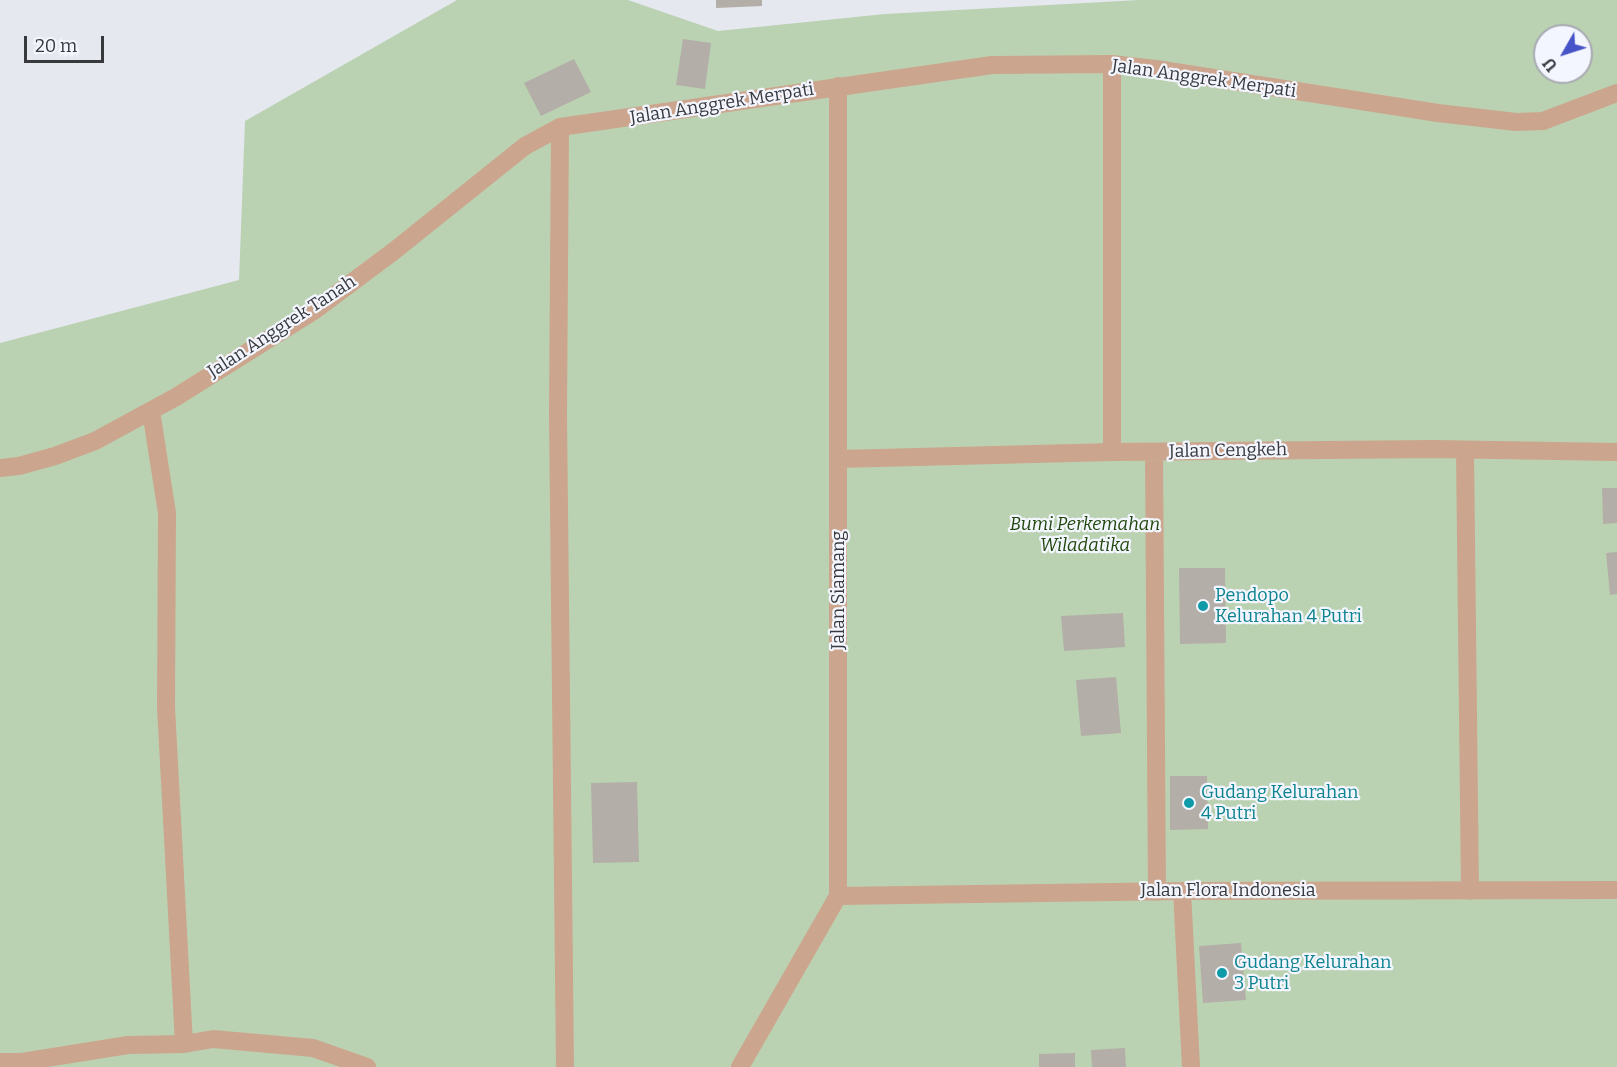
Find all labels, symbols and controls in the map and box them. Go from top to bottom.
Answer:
scale bar [27,24,106,62]
north arrow [1533,24,1593,84]
text: 20 m [35,35,77,57]
text: U [1539,54,1561,75]
street label: Jalan Anggrek Merpati [1110,55,1298,103]
street label: Jalan Anggrek Merpati [628,79,816,129]
street label: Jalan Anggrek Tanah [204,271,360,383]
street label: Jalan Cengkeh [1169,439,1287,463]
park label: Bumi Perkemahan Wiladatika [1010,514,1160,556]
street label: Jalan Siamang [828,531,850,649]
place label: Pendopo Kelurahan 4 Putri [1215,585,1362,628]
marker: Pendopo Kelurahan 4 Putri [1196,599,1210,613]
place label: Gudang Kelurahan 4 Putri [1201,782,1358,824]
marker: Gudang Kelurahan 4 Putri [1182,796,1196,810]
street label: Jalan Flora Indonesia [1140,880,1316,902]
place label: Gudang Kelurahan 3 Putri [1234,952,1391,994]
marker: Gudang Kelurahan 3 Putri [1215,966,1229,980]

